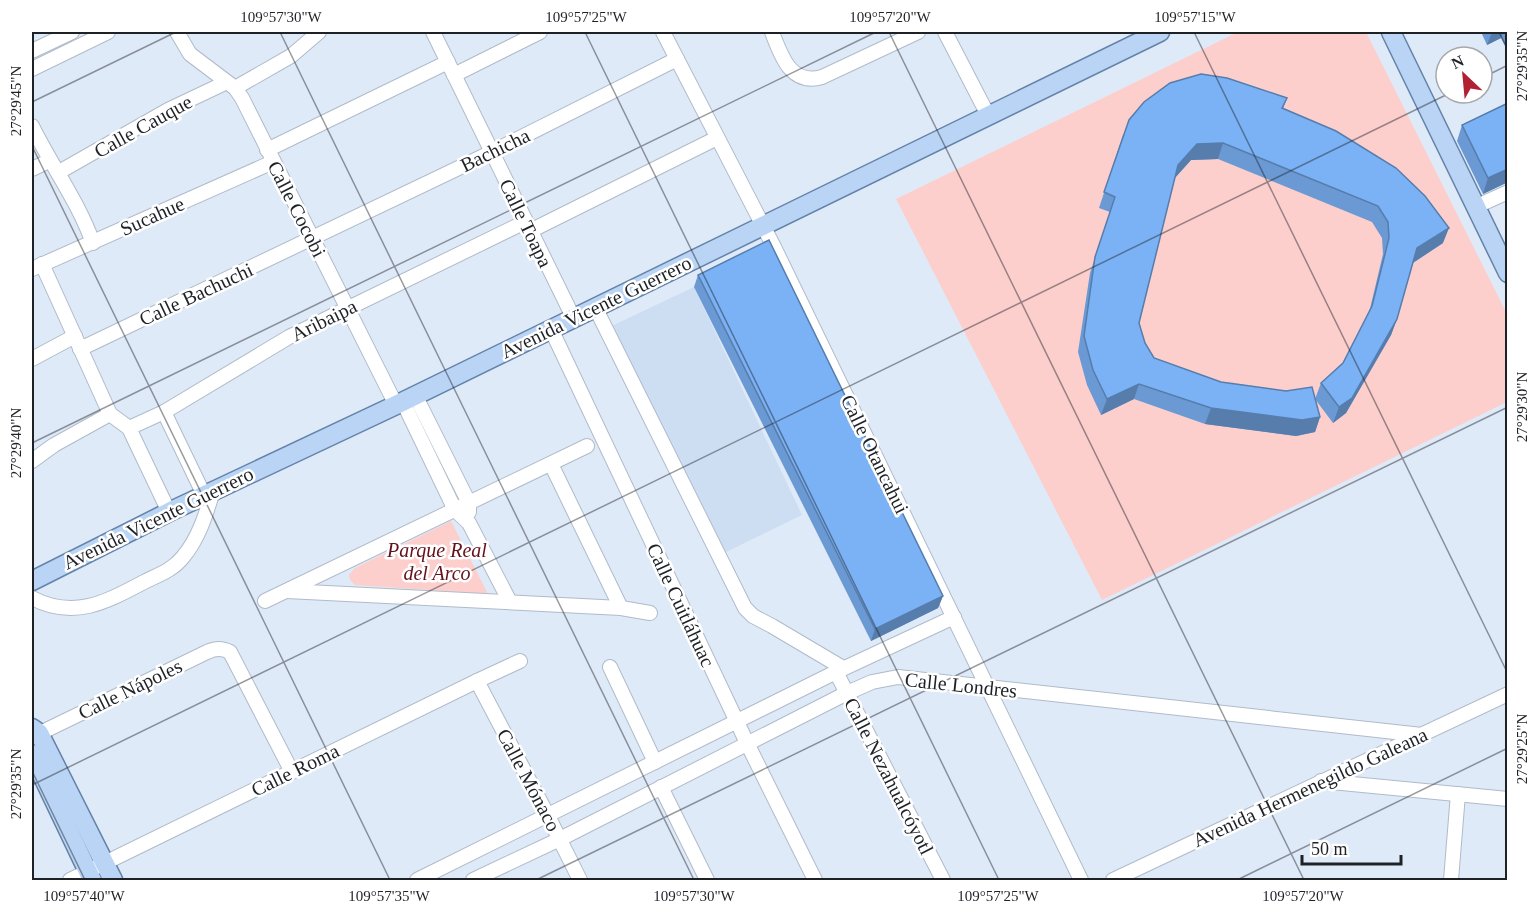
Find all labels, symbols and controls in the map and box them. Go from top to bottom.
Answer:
text: 109°57'30"W [240,9,323,25]
text: 109°57'25"W [545,9,628,25]
text: 109°57'20"W [849,9,932,25]
text: 109°57'15"W [1154,9,1237,25]
text: 27°29'35"N [1514,31,1530,101]
north arrow [1434,45,1494,105]
text: N [1449,52,1467,72]
text: 27°29'45"N [8,66,24,136]
street label: Calle Cauque [90,90,196,163]
street label: Bachicha [457,124,533,176]
street label: Calle Cocobi [263,157,331,261]
street label: Calle Toapa [494,175,557,271]
street label: Sucahue [117,192,188,240]
street label: Avenida Vicente Guerrero [497,251,695,363]
street label: Calle Bachuchi [136,258,257,330]
street label: Aribaipa [288,295,361,346]
text: 27°29'30"N [1514,372,1530,442]
street label: Calle Otancahui [837,391,913,517]
text: 27°29'40"N [8,408,24,478]
street label: Avenida Vicente Guerrero [59,462,257,574]
park label: Parque Real del Arco [386,539,487,584]
street label: Calle Cuitláhuac [643,540,719,670]
street label: Calle Nápoles [75,654,186,724]
street label: Calle Londres [904,668,1018,702]
street label: Calle Nezahualcóyotl [839,694,938,859]
text: 27°29'25"N [1514,714,1530,784]
street label: Avenida Hermenegildo Galeana [1189,723,1431,852]
street label: Calle Mónaco [493,725,565,835]
street label: Calle Roma [247,739,343,801]
text: 27°29'35"N [8,749,24,819]
scale bar [1302,828,1401,866]
text: 50 m [1311,839,1348,859]
text: 109°57'40"W [43,888,126,904]
text: 109°57'35"W [348,888,431,904]
text: 109°57'30"W [653,888,736,904]
text: 109°57'25"W [957,888,1040,904]
text: 109°57'20"W [1262,888,1345,904]

